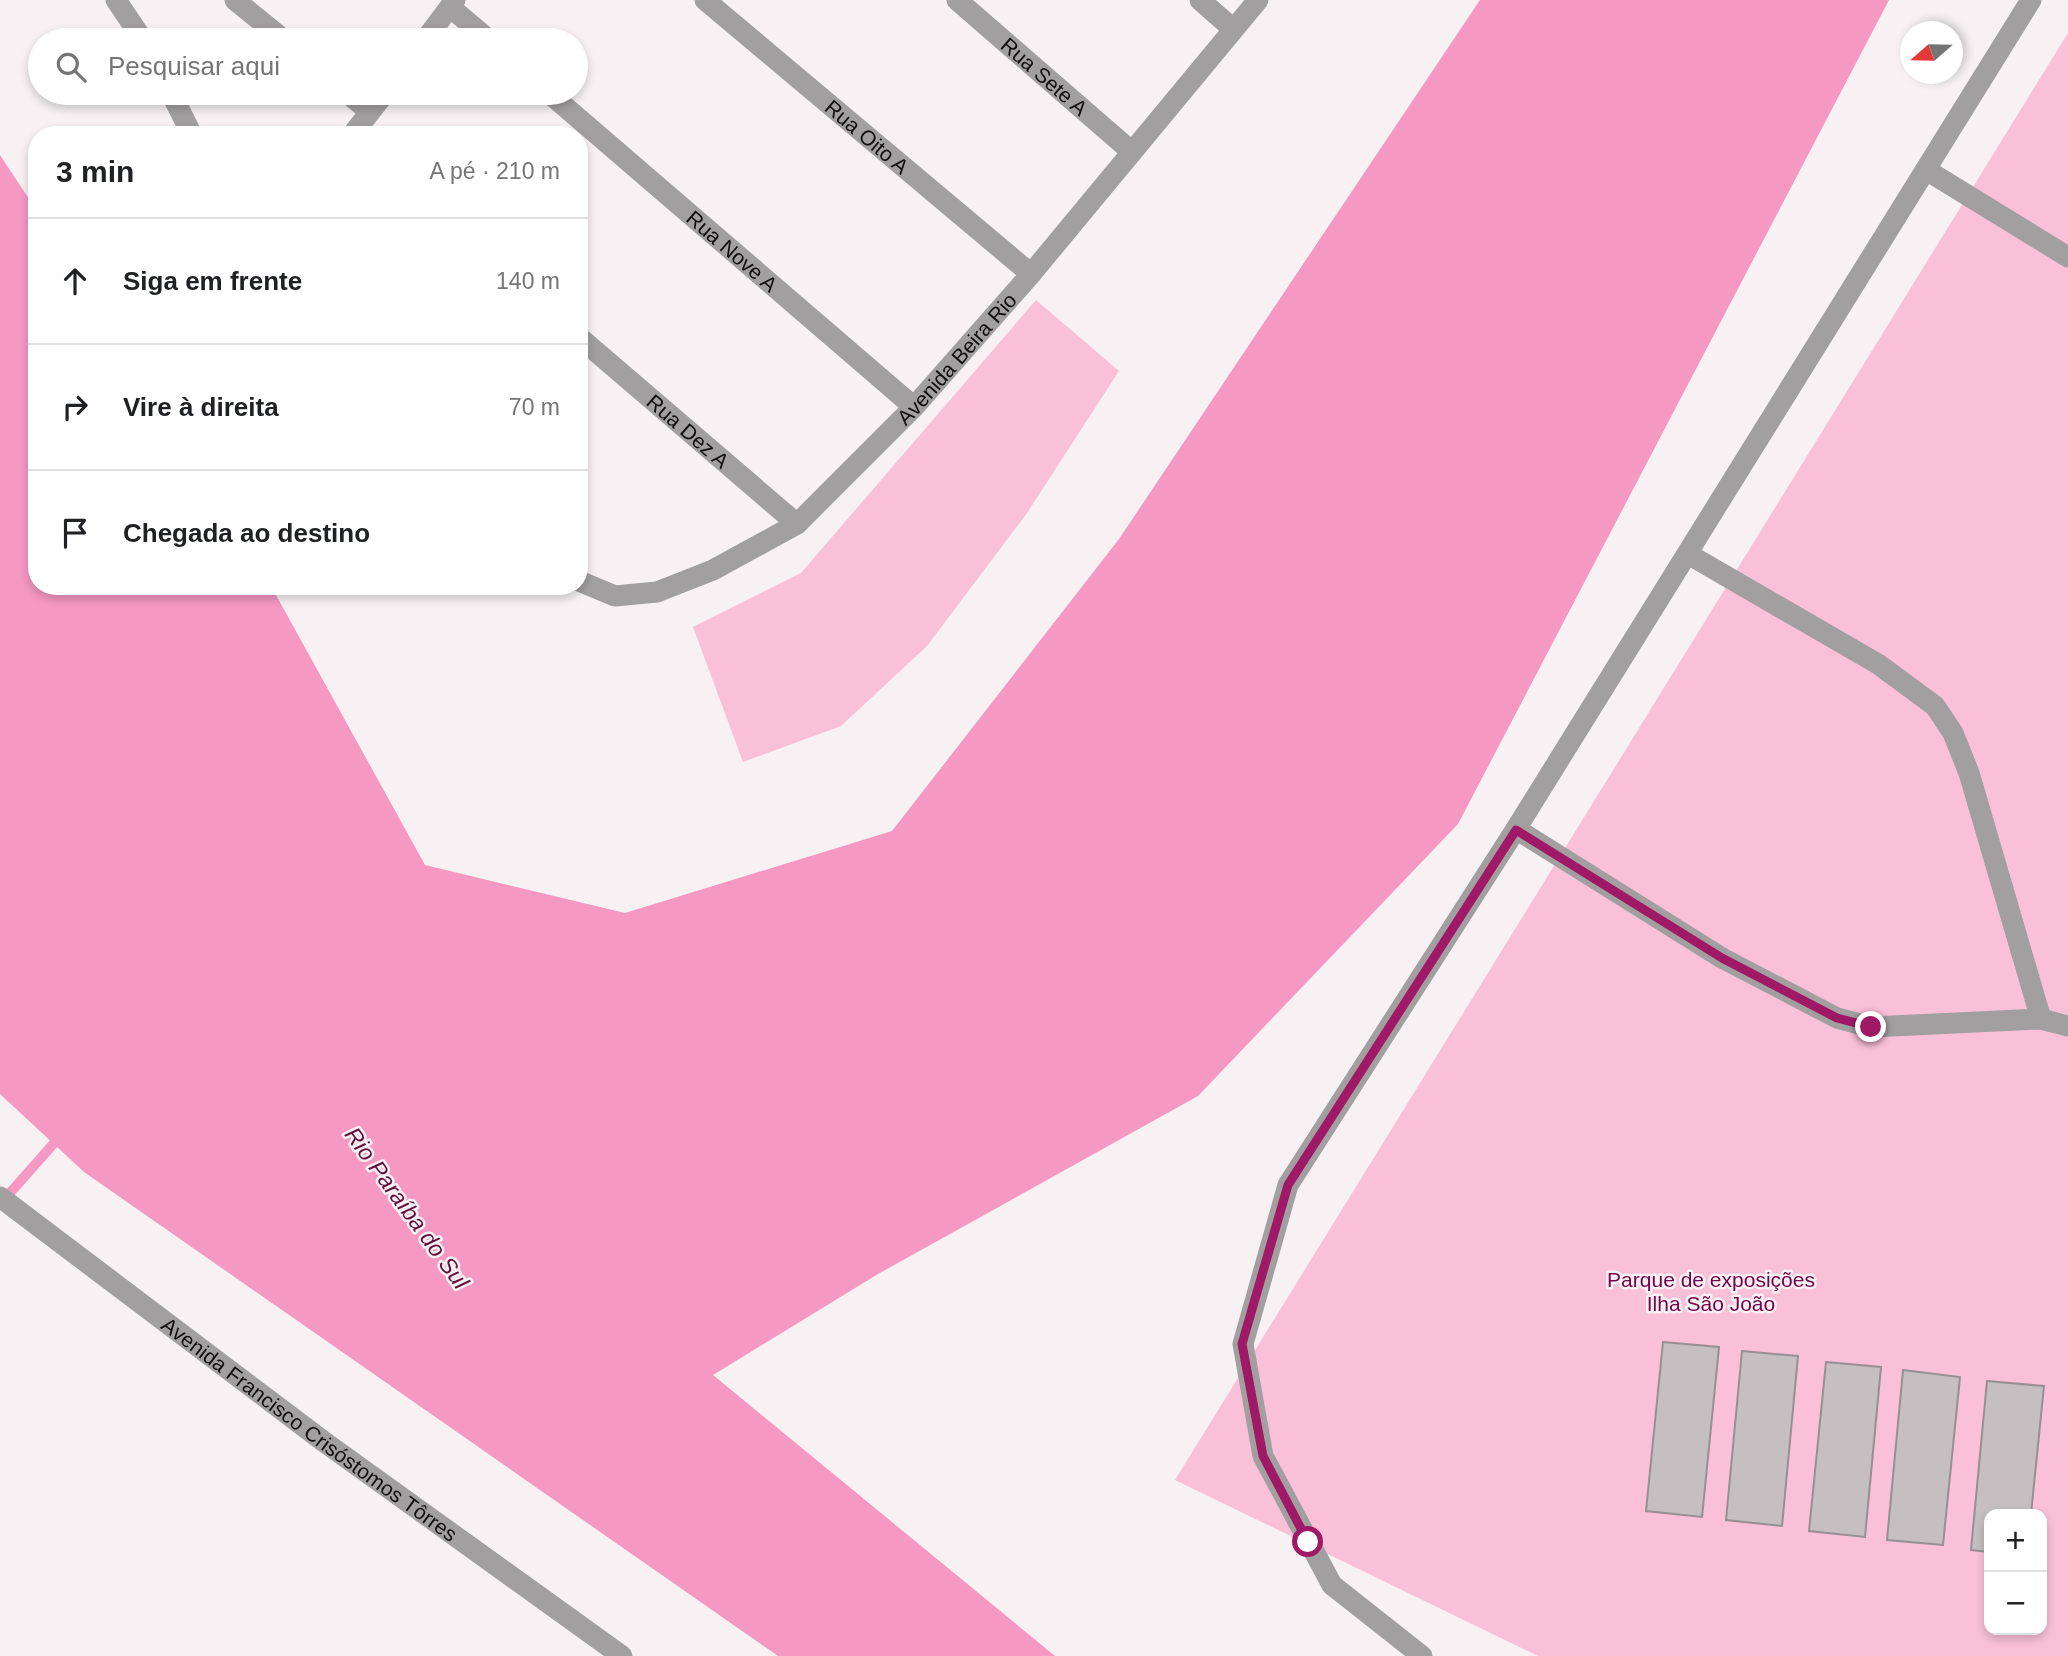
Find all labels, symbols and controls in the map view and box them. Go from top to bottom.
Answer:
north arrow [1900,21,1963,84]
search box [28,28,588,105]
street label: Rua Sete A [997,33,1092,120]
icon: search [52,48,90,86]
text: Pesquisar aqui [108,51,280,81]
street label: Rua Oito A [821,95,914,178]
text: 3 min [56,155,134,188]
text: A pé · 210 m [430,158,560,184]
street label: Rua Nove A [682,206,782,296]
icon: ahead [56,262,94,300]
text: Siga em frente [123,266,302,296]
text: 140 m [496,268,560,294]
street label: Avenida Beira Rio [892,288,1021,429]
icon: right [56,388,94,426]
street label: Rua Dez A [643,389,734,472]
text: Vire à direita [123,392,279,422]
text: 70 m [509,394,560,420]
icon: arrive [56,514,94,552]
text: Chegada ao destino [123,518,370,548]
route end [1855,1011,1886,1042]
water label: Rio Paraíba do Sul [340,1122,475,1294]
park label: Parque de exposições Ilha São João [1607,1268,1815,1315]
street label: Avenida Francisco Crisóstomos Tôrres [158,1312,462,1545]
map controls [1984,1509,2047,1635]
button: + [1984,1509,2047,1572]
route start [1292,1526,1323,1557]
button: − [1984,1572,2047,1635]

